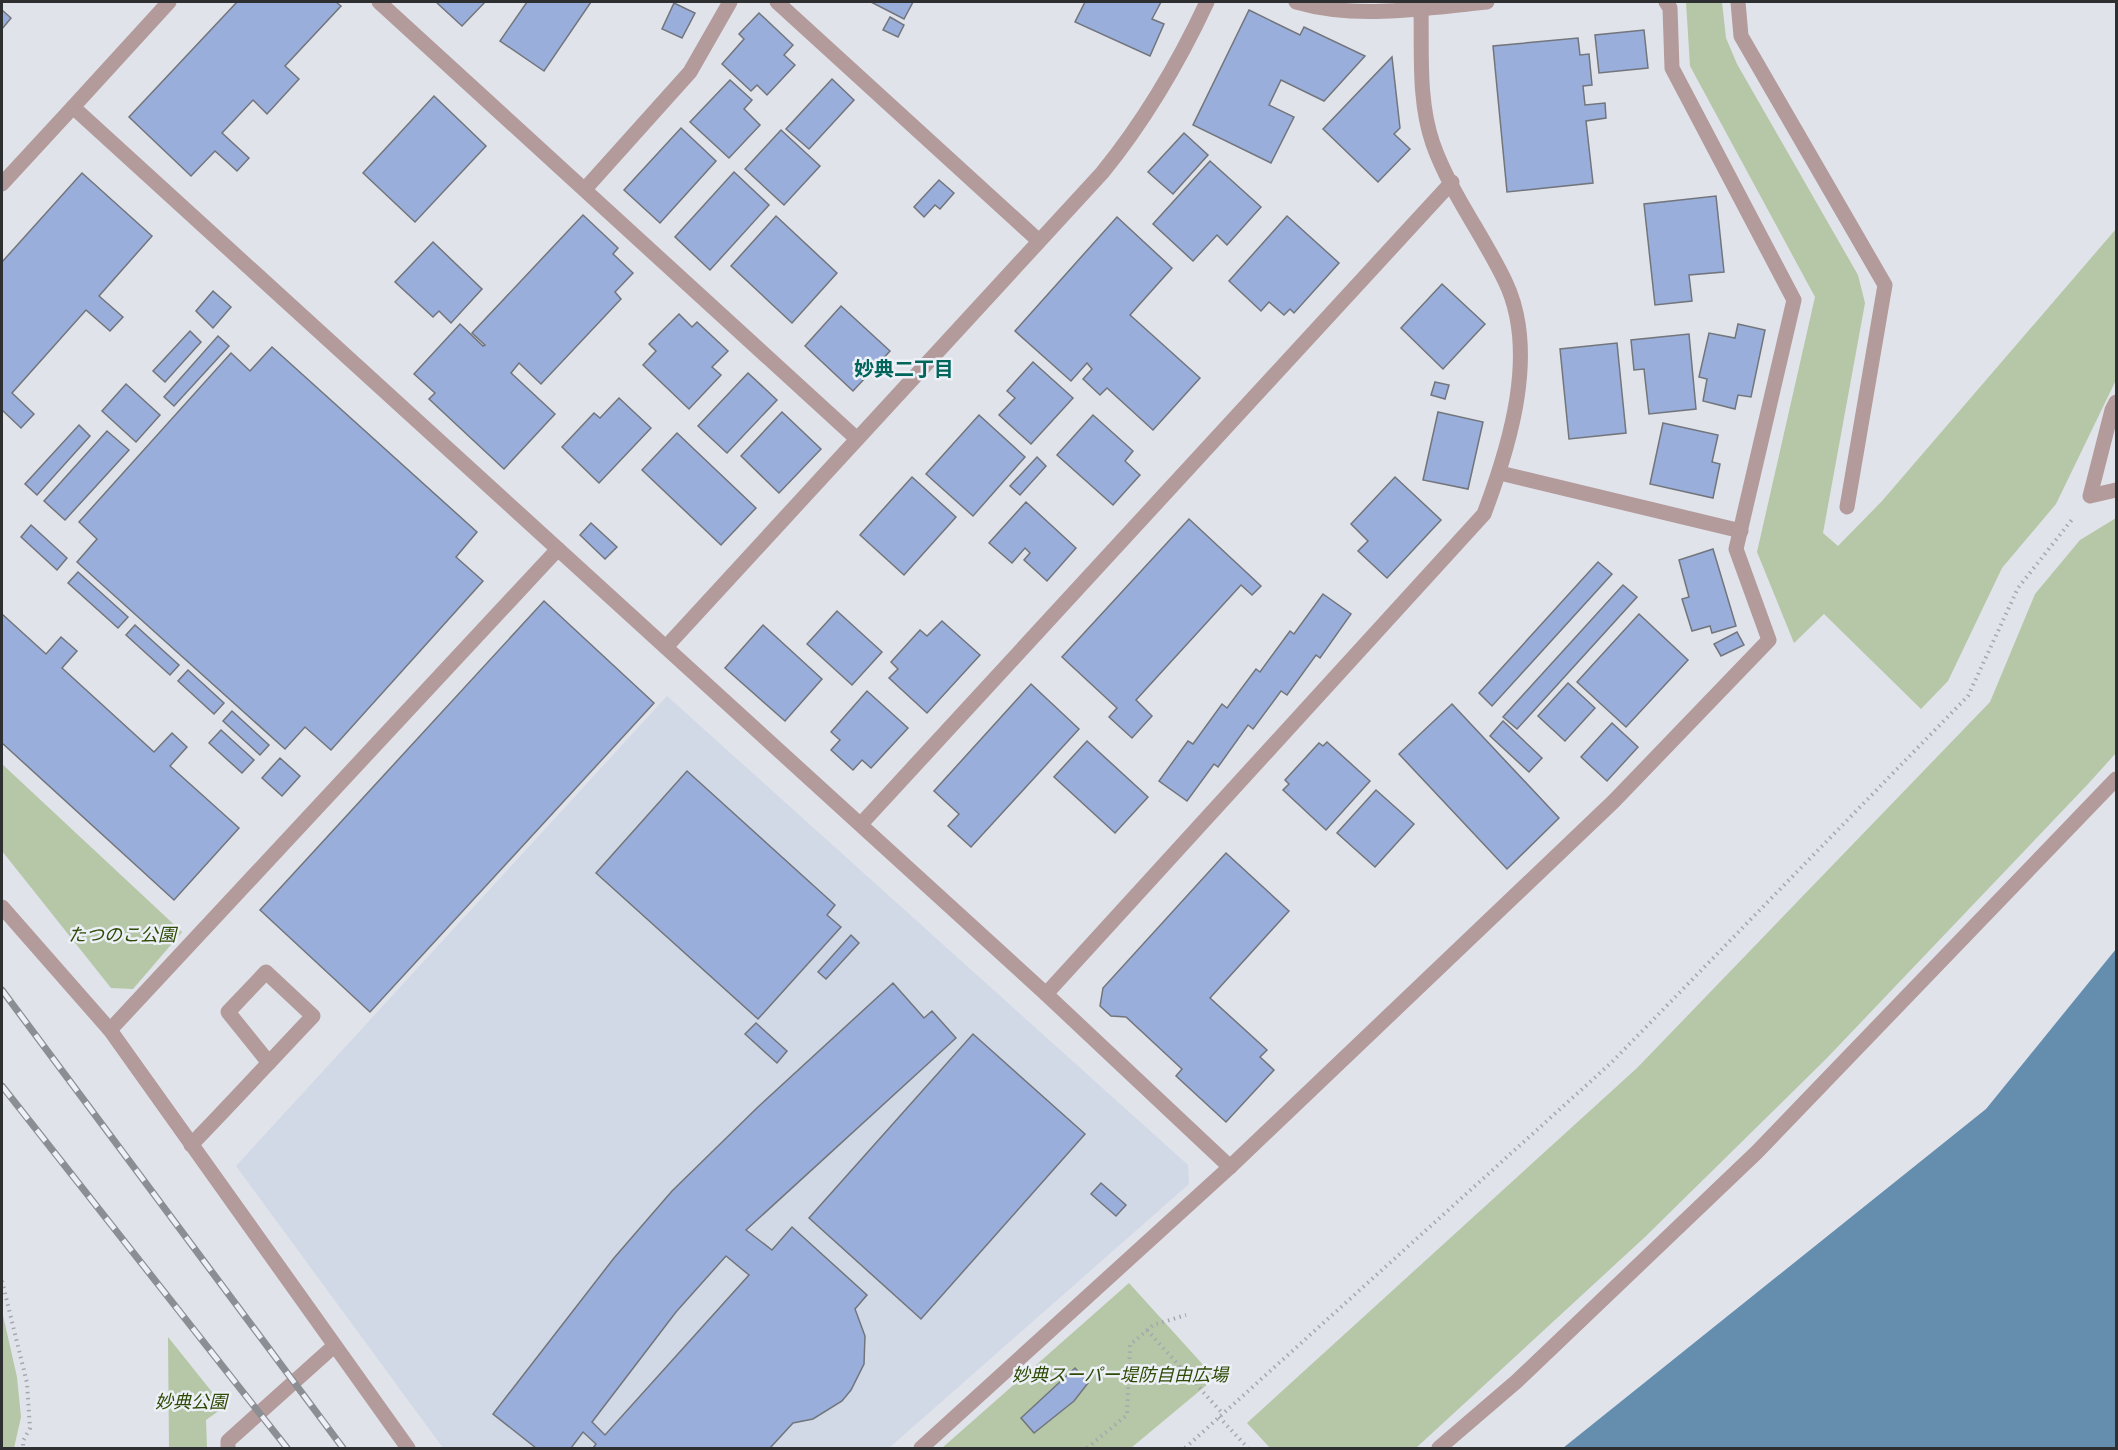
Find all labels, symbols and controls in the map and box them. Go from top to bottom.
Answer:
district label: 妙典二丁目 [854,355,954,382]
park label: たつのこ公園 [68,923,179,946]
park label: 妙典スーパー堤防自由広場 [1012,1363,1230,1386]
park label: 妙典公園 [155,1390,230,1413]

